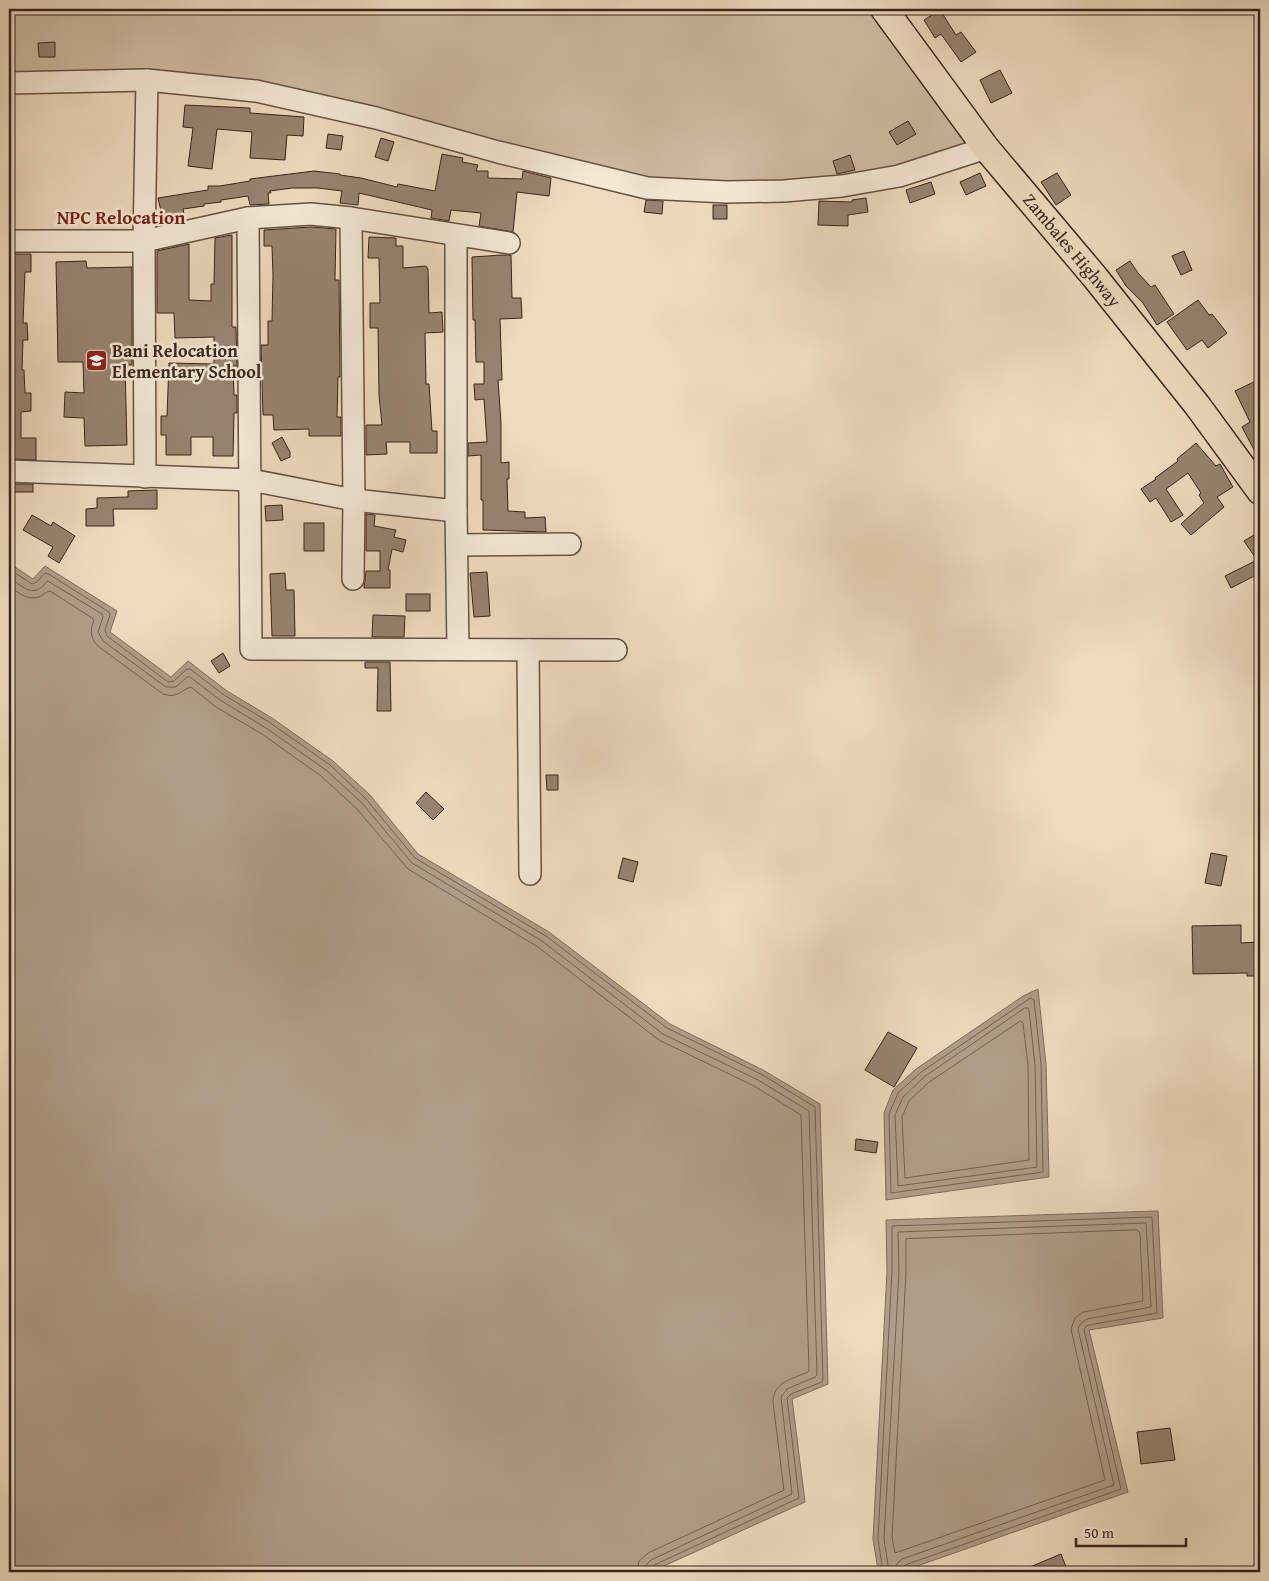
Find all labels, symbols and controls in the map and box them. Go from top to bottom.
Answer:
street label: Zambales Highway [1017,187,1128,313]
district label: NPC Relocation [57,203,186,231]
place label: Bani Relocation Elementary School [112,337,262,385]
school or university icon: Bani Relocation Elementary School [84,349,108,373]
scale bar [1076,1516,1186,1548]
text: 50 m [1084,1522,1115,1543]

